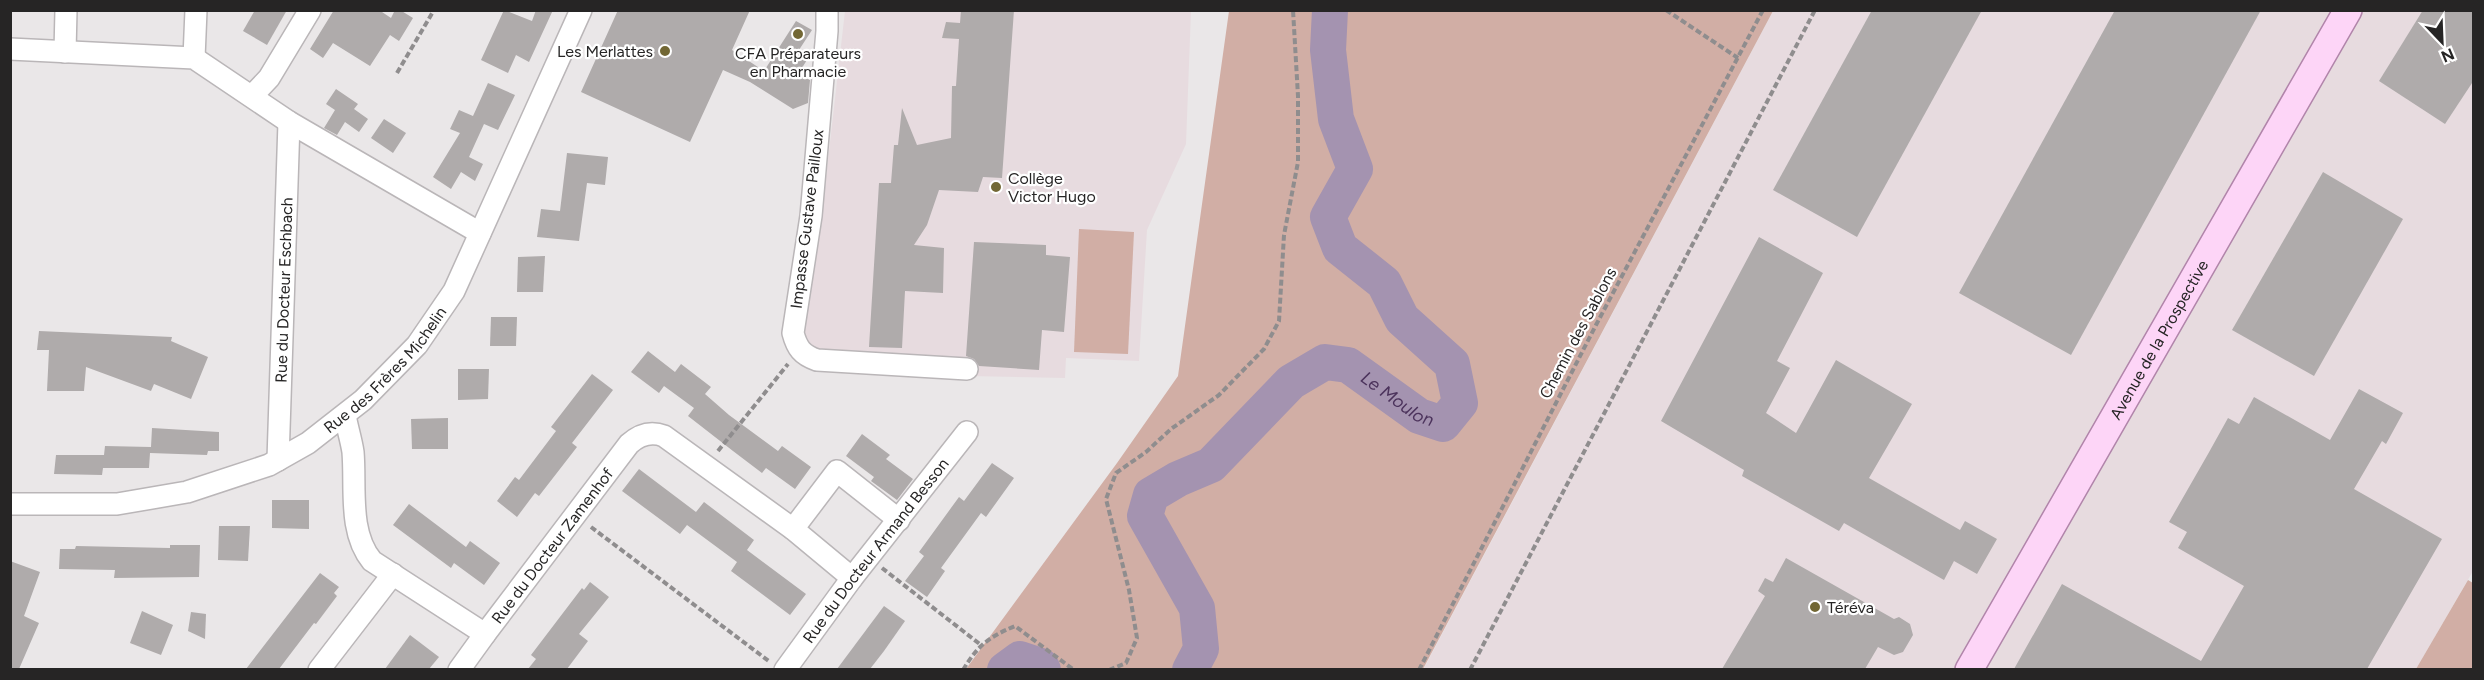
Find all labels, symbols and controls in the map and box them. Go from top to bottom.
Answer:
north arrow [2412,12,2472,72]
marker: CFA Préparateurs en Pharmacie [791,27,805,41]
place label: Les Merlattes [557,42,653,61]
marker: Les Merlattes [658,44,672,58]
place label: CFA Préparateurs en Pharmacie [735,44,861,81]
text: N [2438,44,2457,67]
street label: Impasse Gustave Pailloux [787,128,827,310]
place label: Collège Victor Hugo [1008,169,1096,206]
marker: Collège Victor Hugo [989,180,1003,194]
street label: Rue du Docteur Eschbach [271,197,296,383]
street label: Avenue de la Prospective [2105,256,2212,423]
street label: Chemin des Sablons [1535,264,1621,402]
street label: Rue des Frères Michelin [320,303,450,437]
water label: Le Moulon [1357,367,1437,431]
street label: Rue du Docteur Armand Besson [799,454,952,646]
street label: Rue du Docteur Zamenhof [487,464,617,627]
place label: Téréva [1827,598,1874,617]
marker: Téréva [1808,600,1822,614]

